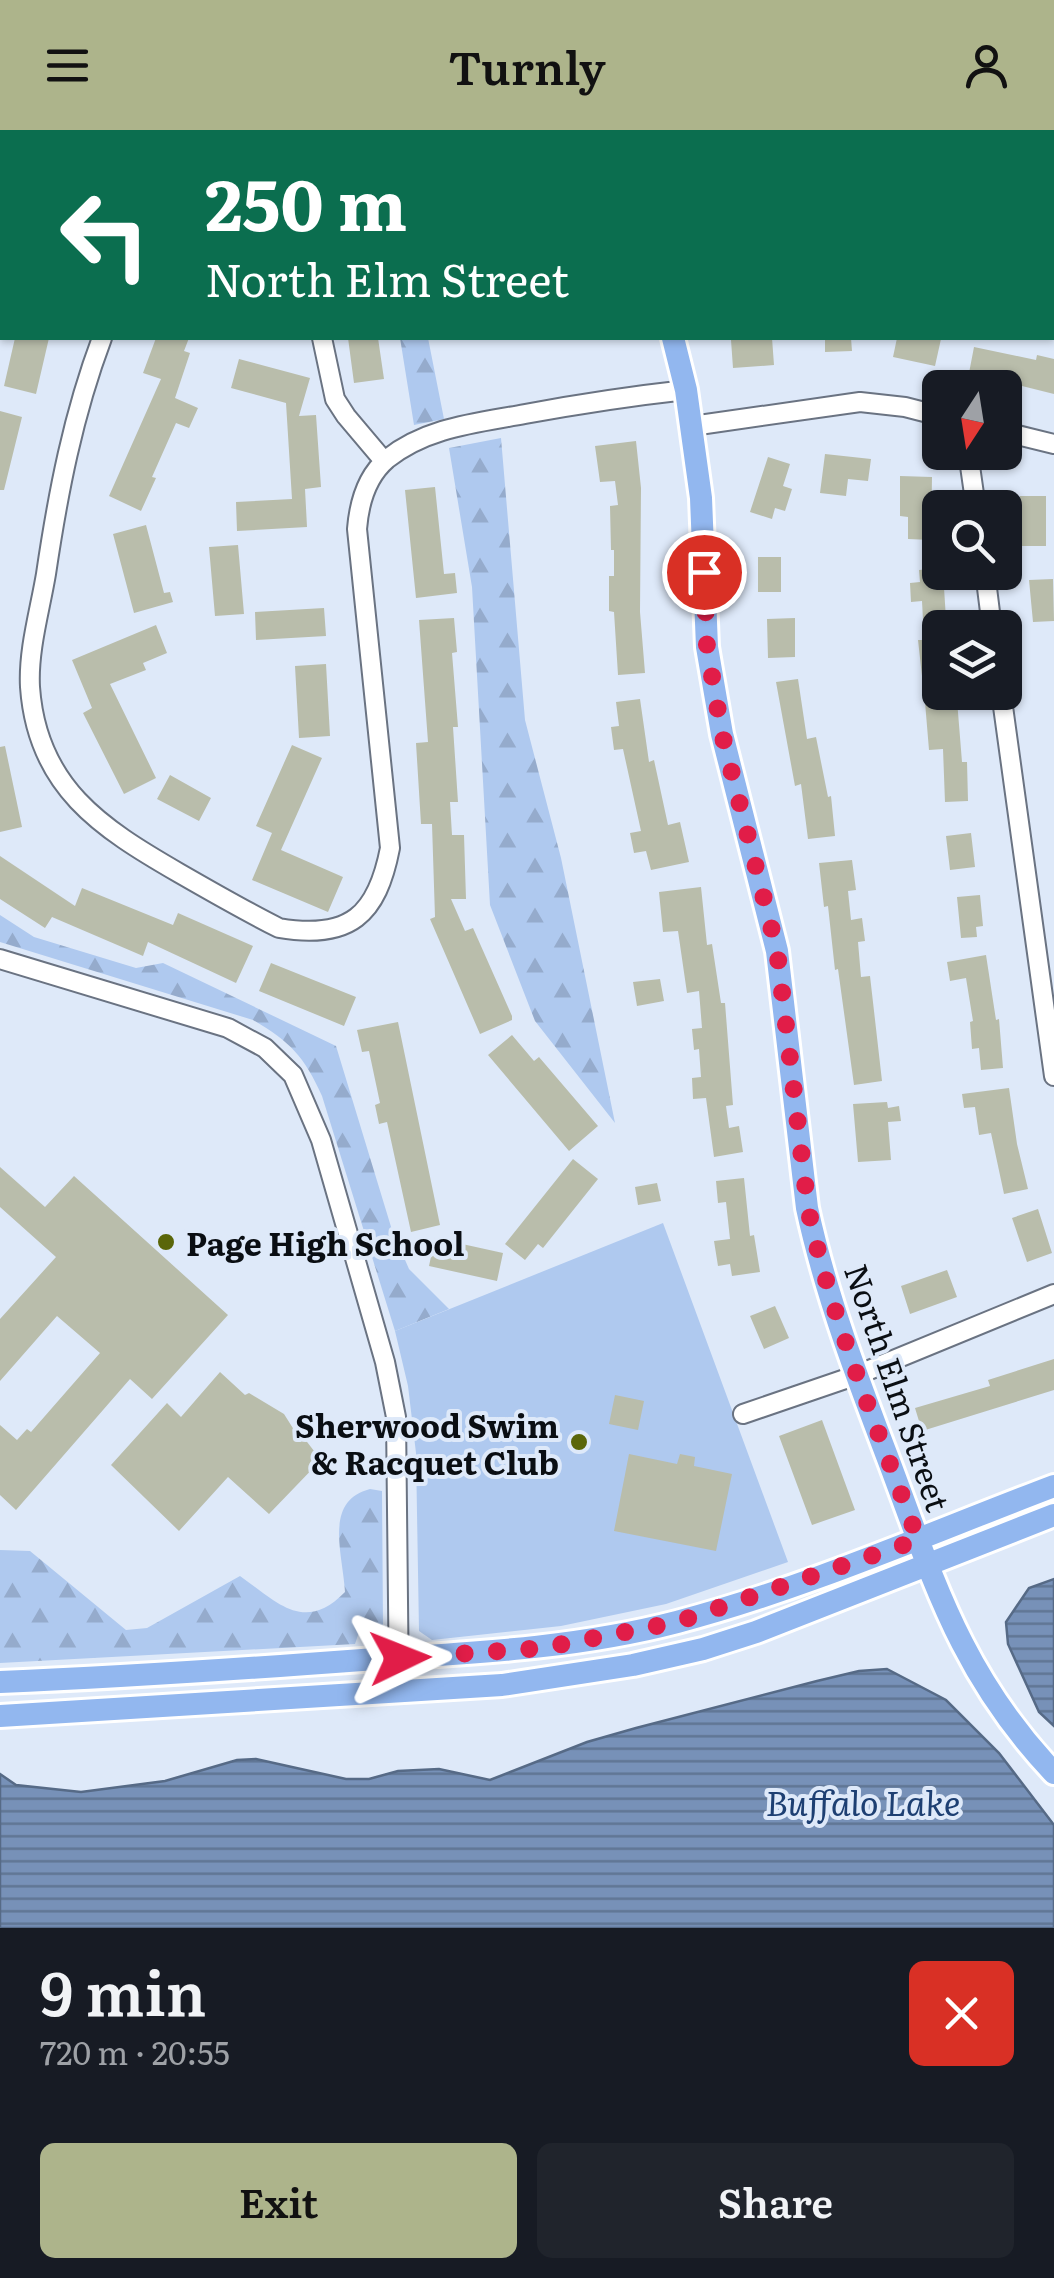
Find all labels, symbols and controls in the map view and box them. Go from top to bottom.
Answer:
text: Turnly [448,32,606,99]
icon: menu [40,38,95,93]
icon: person [959,38,1014,93]
text: 250 m [205,149,407,253]
icon: left [40,170,170,300]
text: North Elm Street [205,244,569,311]
north arrow [922,370,1022,470]
map controls [922,370,1022,710]
button: search [922,490,1022,590]
pin [662,530,747,615]
icon: arrive [677,545,732,600]
button: layers [922,610,1022,710]
place label: Page High School [186,1218,465,1266]
marker: Page High School [155,1231,177,1253]
street label: North Elm Street [834,1257,964,1517]
place label: Sherwood Swim & Racquet Club [295,1400,559,1485]
marker: Sherwood Swim & Racquet Club [568,1431,590,1453]
position arrow [348,1606,452,1710]
water label: Buffalo Lake [766,1775,960,1827]
text: 9 min [40,1945,206,2034]
button: close [909,1961,1014,2066]
text: 720 m · 20:55 [40,2027,230,2075]
button: Exit [40,2143,517,2258]
button: Share [537,2143,1014,2258]

